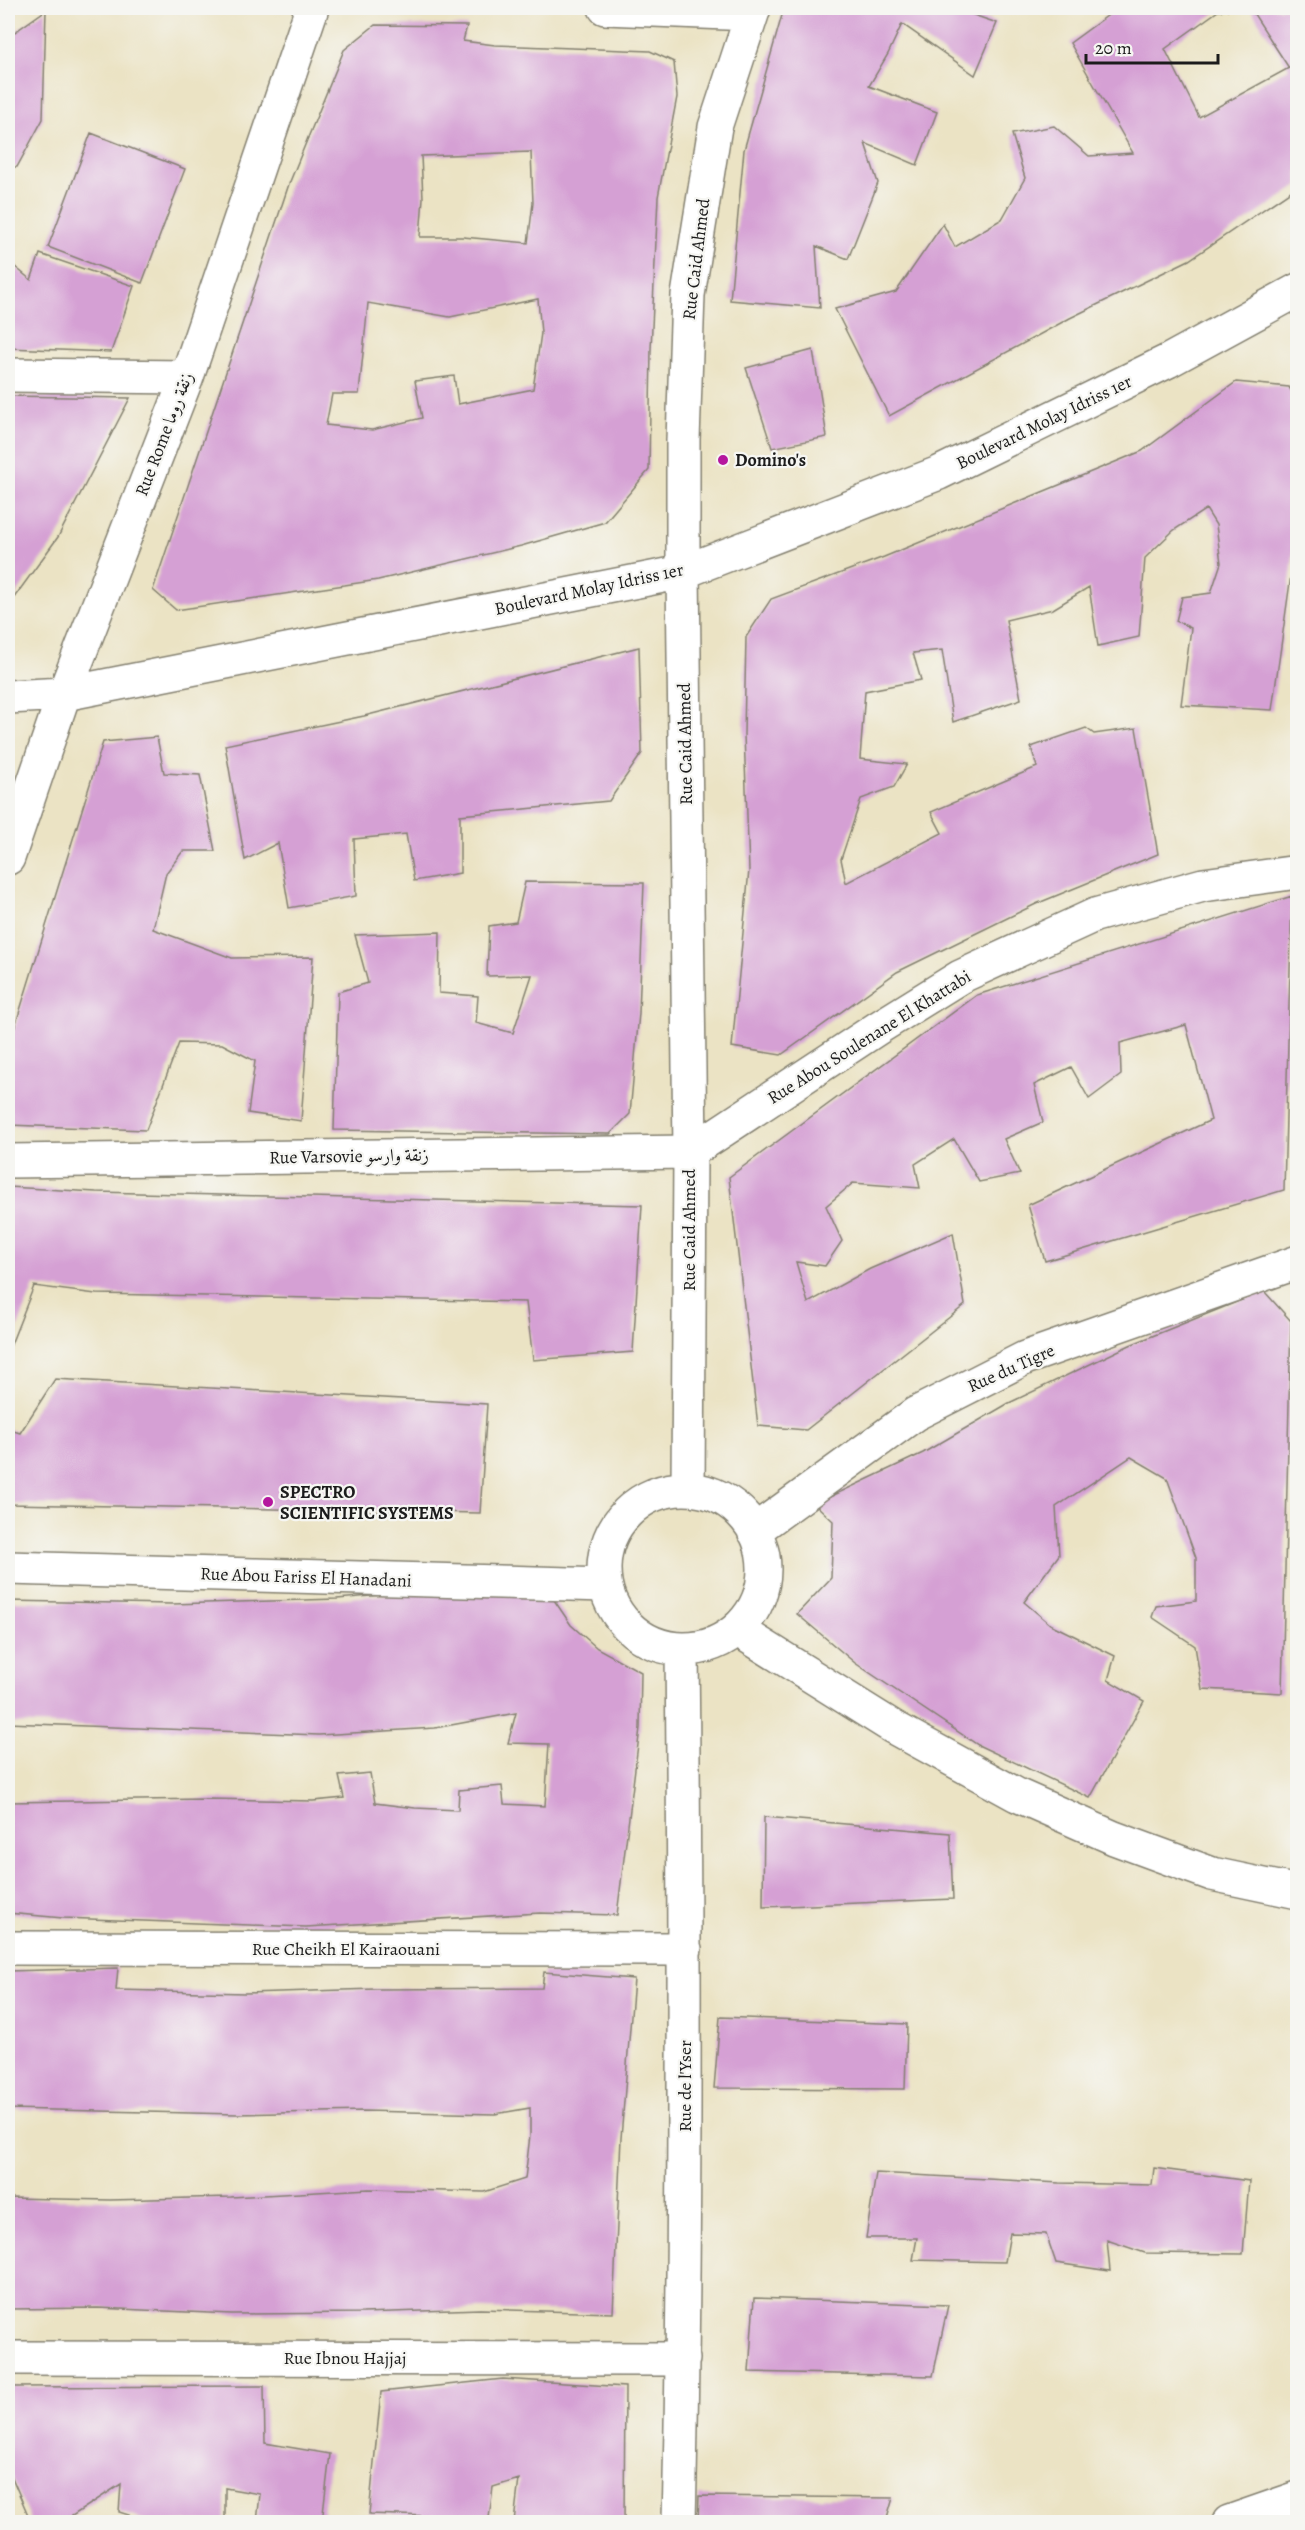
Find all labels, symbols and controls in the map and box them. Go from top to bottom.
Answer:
scale bar [1086,27,1218,65]
text: 20 m [1095,36,1132,60]
street label: Rue Caid Ahmed [677,197,715,321]
street label: Rue Rome زنقة روما [129,368,199,500]
street label: Boulevard Molay Idriss 1er [952,369,1136,475]
place label: Domino's [735,448,806,472]
marker: Domino's [716,453,730,467]
street label: Boulevard Molay Idriss 1er [492,557,686,621]
street label: Rue Caid Ahmed [672,682,698,805]
street label: Rue Abou Soulenane El Khattabi [763,964,975,1110]
street label: Rue Varsovie زنقة وارسو [269,1143,429,1169]
street label: Rue Caid Ahmed [677,1169,701,1291]
street label: Rue du Tigre [964,1338,1058,1398]
place label: SPECTRO SCIENTIFIC SYSTEMS [280,1480,454,1525]
marker: SPECTRO SCIENTIFIC SYSTEMS [261,1495,275,1509]
street label: Rue Abou Fariss El Hanadani [200,1561,412,1593]
street label: Rue Cheikh El Kairaouani [252,1937,440,1961]
street label: Rue de l'Yser [673,2040,697,2132]
street label: Rue Ibnou Hajjaj [283,2346,407,2370]

